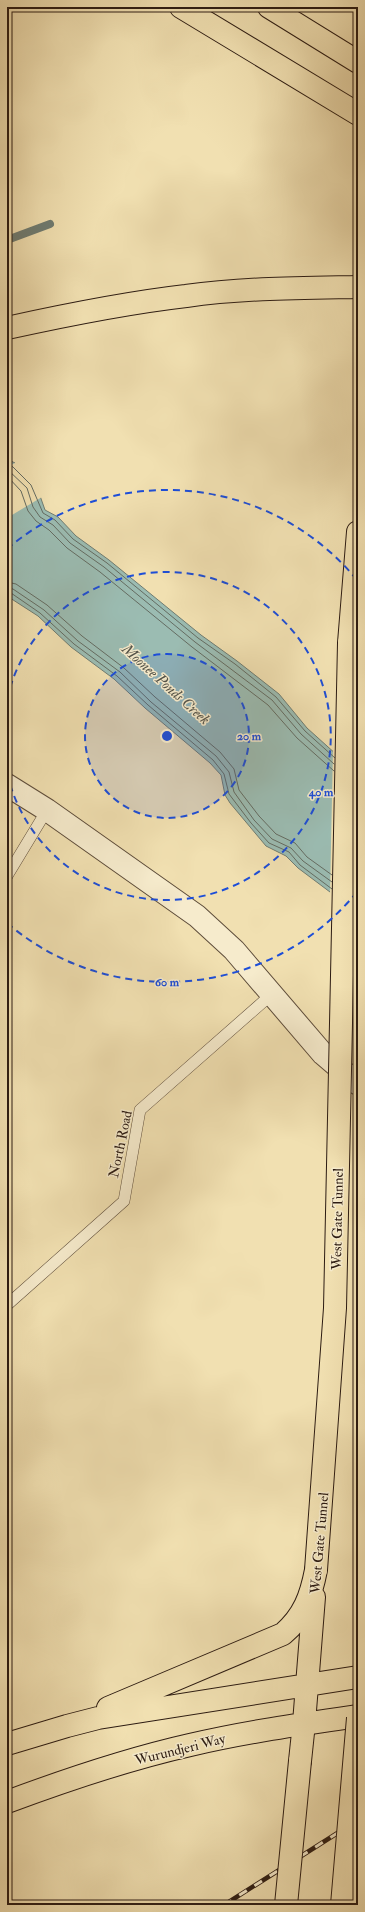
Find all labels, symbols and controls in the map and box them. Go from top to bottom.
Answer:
water label: Moonee Ponds Creek [117,639,214,729]
centre of rings [160,729,174,743]
text: 20 m [237,729,262,744]
text: 40 m [308,785,334,800]
text: 60 m [155,975,180,990]
street label: North Road [105,1109,136,1179]
street label: West Gate Tunnel [328,1167,347,1271]
street label: West Gate Tunnel [306,1491,332,1596]
street label: Wurundjeri Way [132,1730,228,1770]

